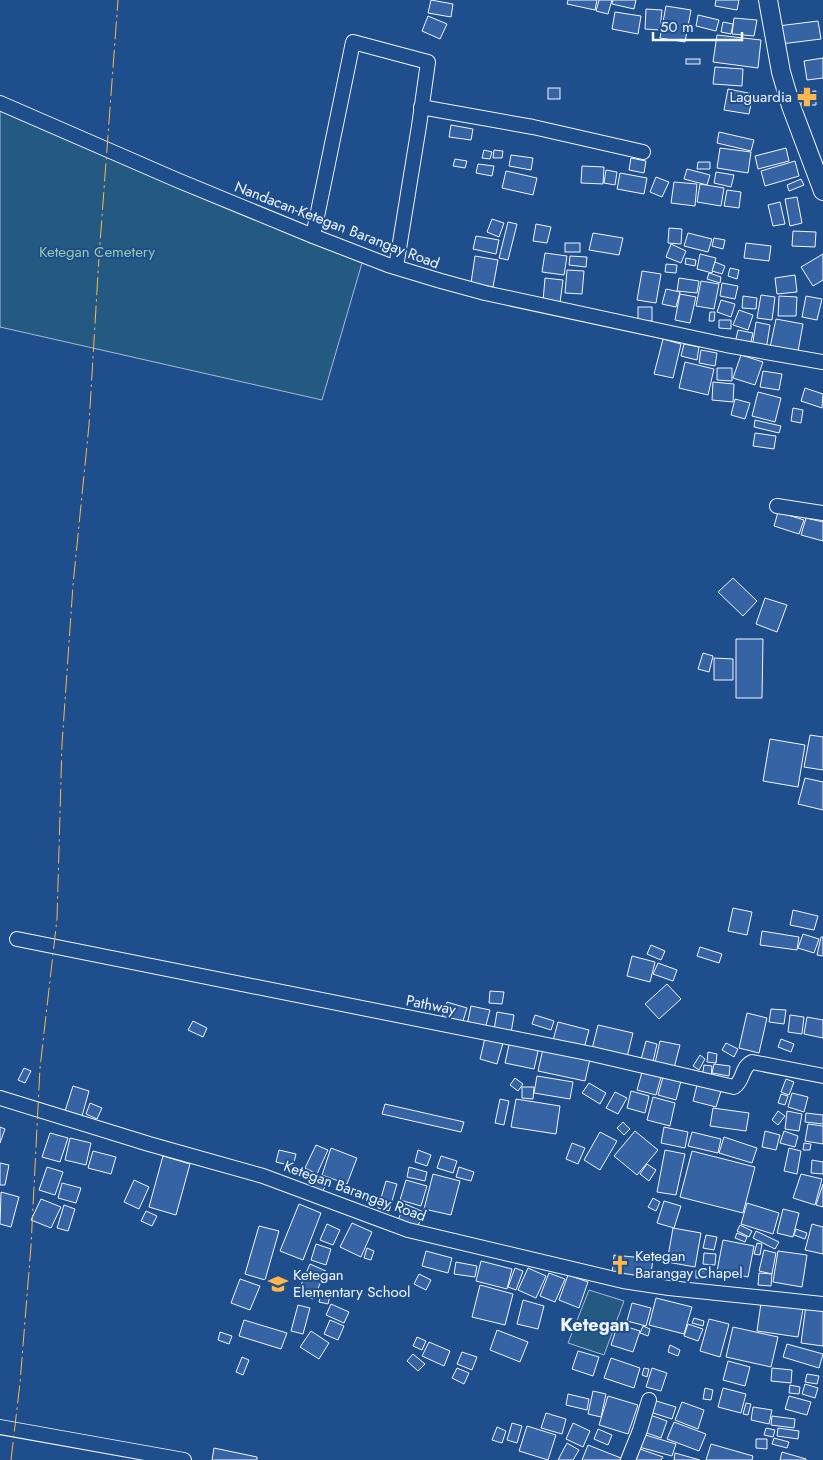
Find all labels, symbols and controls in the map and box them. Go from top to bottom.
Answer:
scale bar [653,10,742,42]
text: 50 m [660,16,694,38]
place label: Laguardia [730,86,792,108]
pharmacy icon: Laguardia [796,86,818,108]
street label: Nandacan-Ketegan Barangay Road [231,176,443,274]
park label: Ketegan Cemetery [39,241,155,263]
street label: Pathway [404,989,458,1021]
street label: Ketegan Barangay Road [281,1155,429,1227]
place label: Ketegan Barangay Chapel [635,1245,743,1284]
church icon: Ketegan Barangay Chapel [609,1254,631,1276]
place label: Ketegan Elementary School [293,1264,410,1303]
school or university icon: Ketegan Elementary School [267,1273,289,1295]
district label: Ketegan [560,1312,630,1338]

